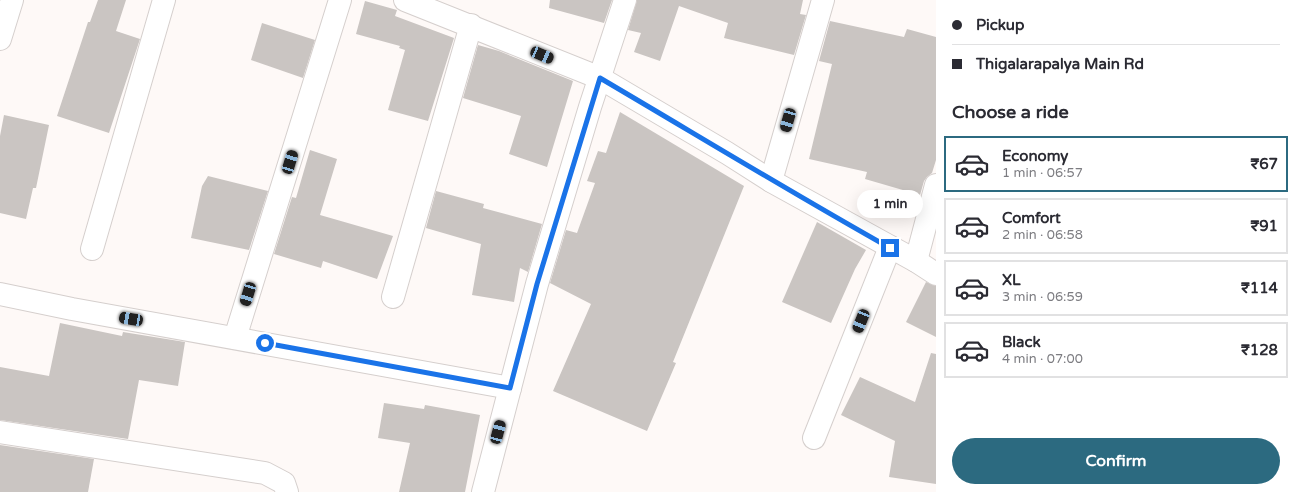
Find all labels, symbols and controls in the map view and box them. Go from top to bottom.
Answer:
text: Pickup [976,16,1024,34]
car [529,45,555,65]
text: Thigalarapalya Main Rd [976,55,1144,73]
text: Choose a ride [952,101,1069,123]
car [779,107,797,133]
icon: car [954,146,990,182]
text: Economy [1002,147,1068,165]
car [281,149,299,175]
text: ₹67 [1250,155,1278,173]
text: 1 min · 06:57 [1002,165,1083,181]
callout: 1 min [857,190,923,218]
text: 1 min [873,196,907,212]
icon: car [954,208,990,244]
text: Comfort [1002,209,1061,227]
text: ₹91 [1250,217,1278,235]
text: 2 min · 06:58 [1002,227,1083,243]
route end [881,239,899,257]
icon: car [954,270,990,306]
text: XL [1002,271,1021,289]
text: ₹114 [1241,279,1278,297]
car [239,281,257,307]
text: 3 min · 06:59 [1002,289,1083,305]
car [851,308,871,334]
car [118,311,144,327]
icon: car [954,332,990,368]
text: Black [1002,333,1041,351]
route start [256,334,274,352]
text: ₹128 [1241,341,1278,359]
text: 4 min · 07:00 [1002,351,1083,367]
car [489,419,507,445]
button: Confirm [952,438,1280,484]

